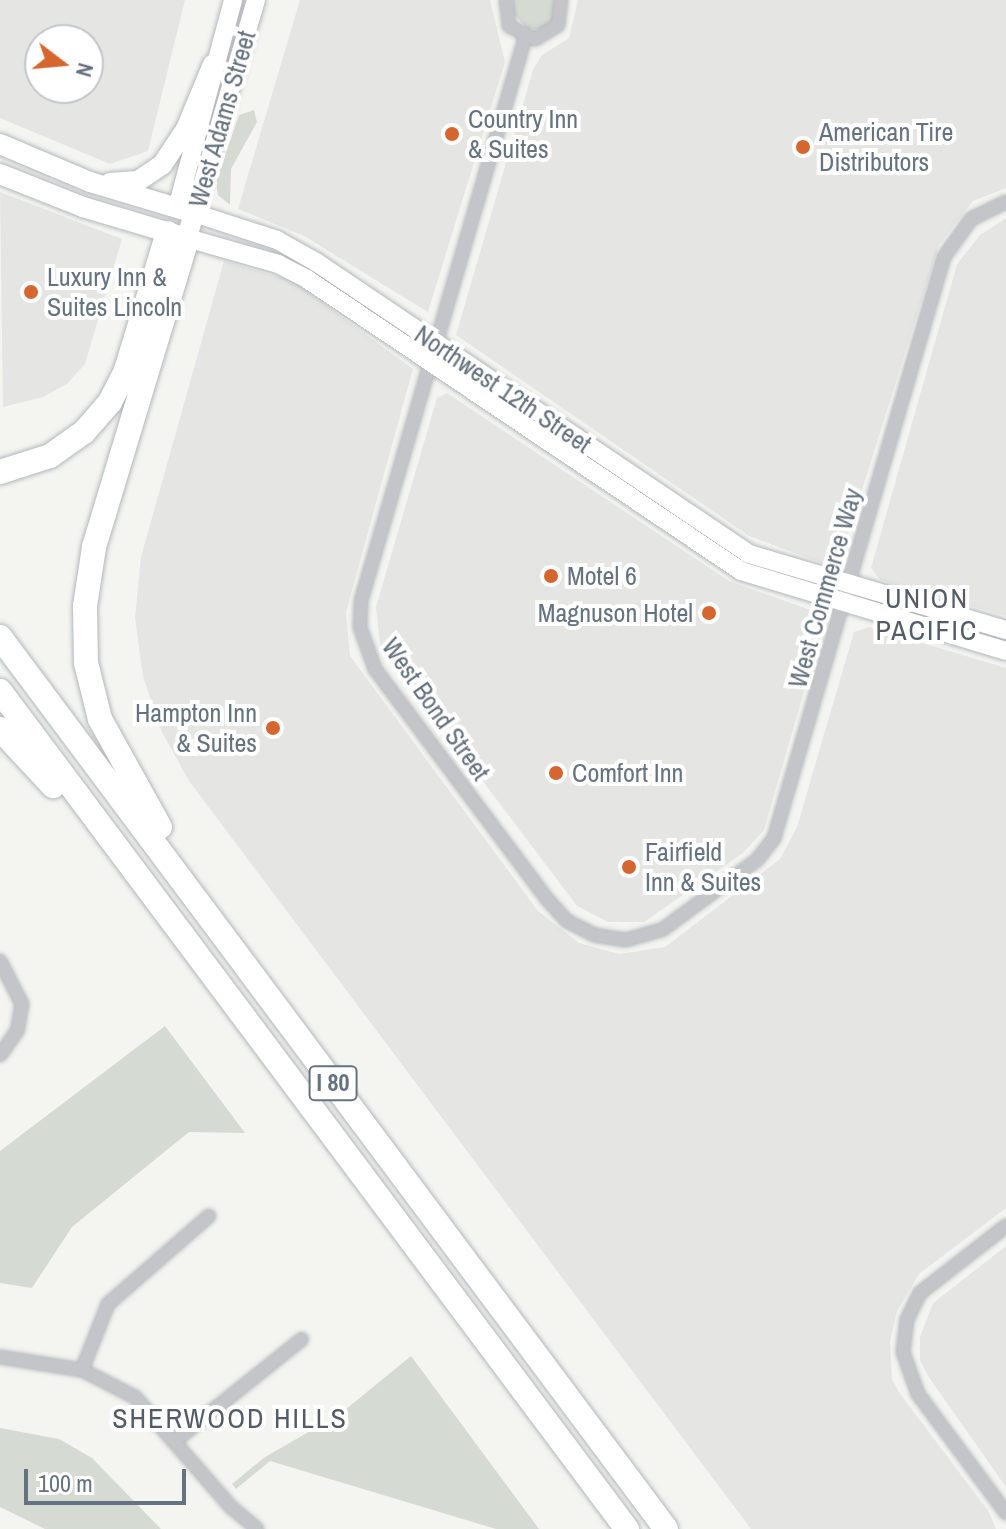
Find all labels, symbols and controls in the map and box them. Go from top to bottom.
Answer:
north arrow [24,24,104,104]
street label: West Adams Street [182,27,262,211]
text: N [69,60,101,80]
place label: Country Inn & Suites [468,103,578,164]
place label: American Tire Distributors [819,116,954,178]
marker: Country Inn & Suites [443,125,461,143]
marker: American Tire Distributors [794,138,812,156]
place label: Luxury Inn & Suites Lincoln [47,261,182,322]
marker: Luxury Inn & Suites Lincoln [22,283,40,301]
street label: Northwest 12th Street [409,318,597,460]
street label: West Commerce Way [782,485,868,691]
place label: Motel 6 [567,560,637,592]
marker: Motel 6 [542,567,560,585]
district label: UNION PACIFIC [876,581,978,647]
place label: Magnuson Hotel [538,597,693,629]
marker: Magnuson Hotel [700,604,718,622]
street label: West Bond Street [375,632,497,786]
place label: Hampton Inn & Suites [135,697,257,758]
marker: Hampton Inn & Suites [264,719,282,737]
place label: Comfort Inn [572,757,683,789]
marker: Comfort Inn [547,764,565,782]
place label: Fairfield Inn & Suites [645,836,761,898]
marker: Fairfield Inn & Suites [620,858,638,876]
road number: I 80 [307,1063,359,1103]
district label: SHERWOOD HILLS [112,1401,348,1435]
scale bar [28,1453,190,1503]
text: 100 m [38,1467,93,1499]

